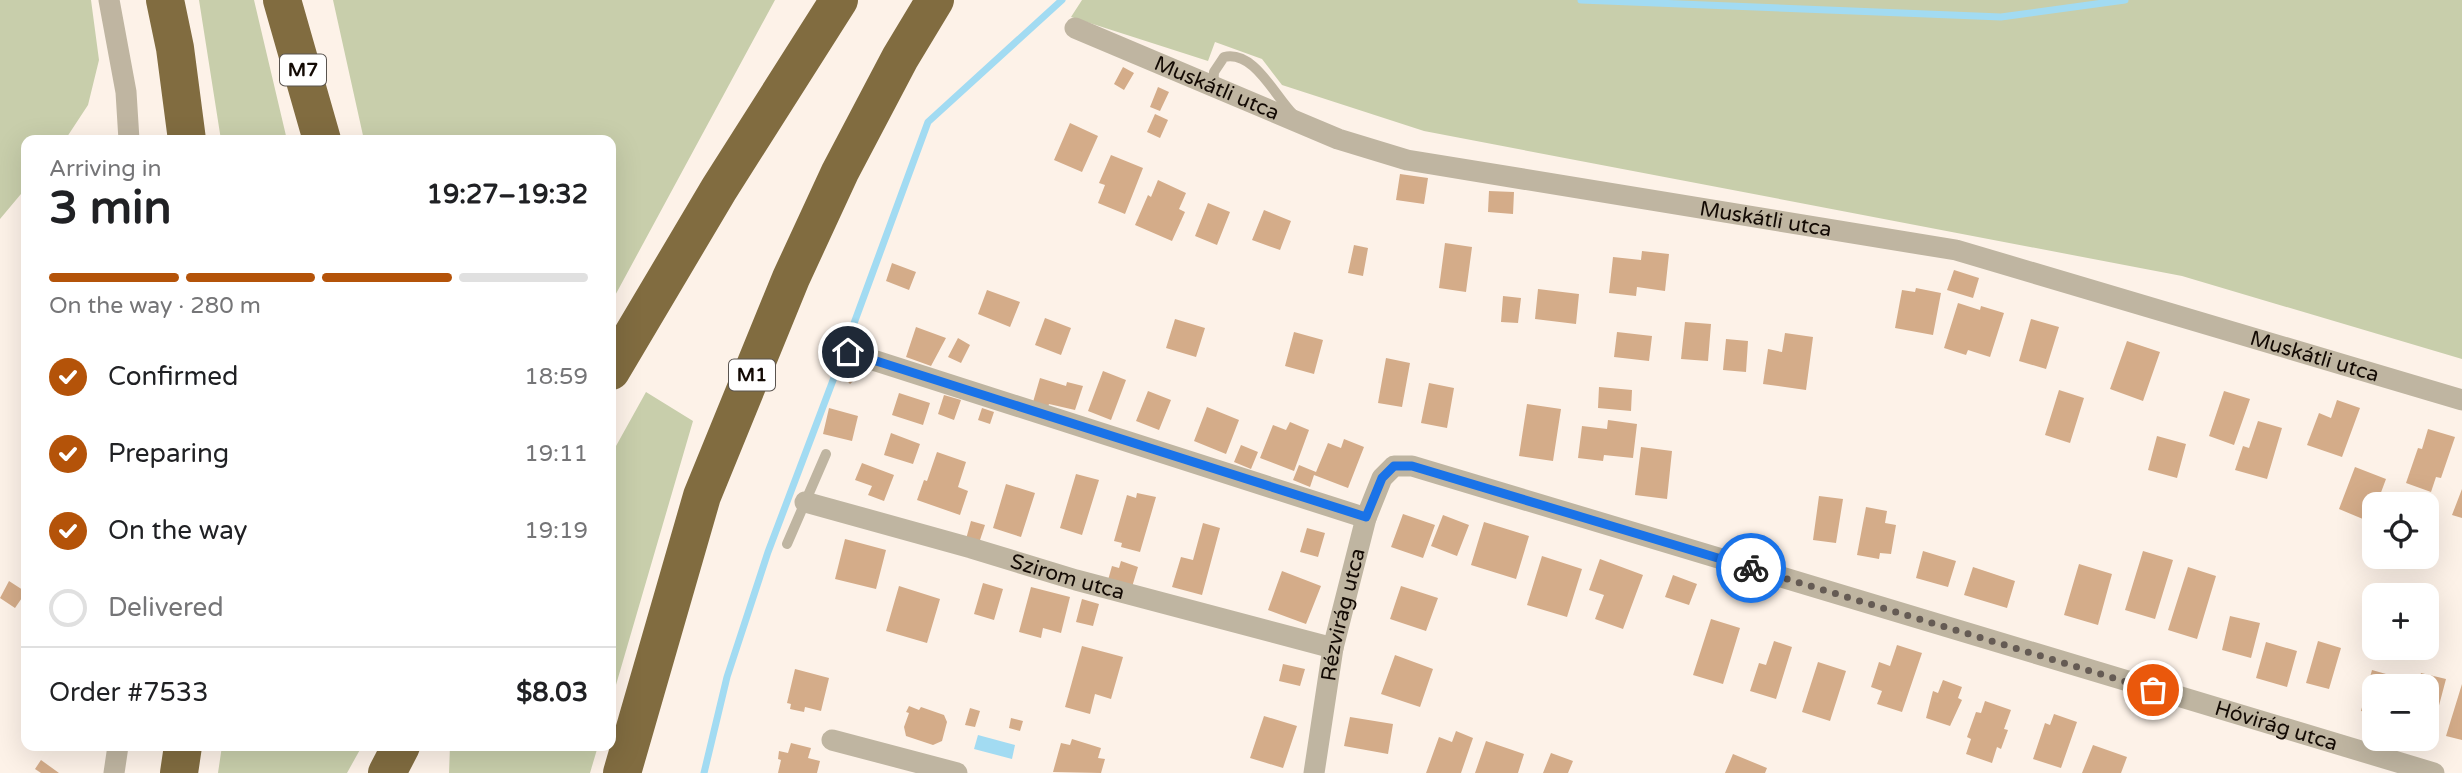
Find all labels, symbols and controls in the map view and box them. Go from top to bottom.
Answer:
street label: Muskátli utca [1151,50,1283,125]
road number: M7 [280,54,326,86]
text: Arriving in [49,155,162,183]
text: 19:27–19:32 [427,179,588,210]
text: 3 min [49,181,172,236]
street label: Muskátli utca [1698,196,1833,242]
text: On the way · 280 m [49,292,261,320]
pin [818,322,878,382]
street label: Muskátli utca [2247,325,2382,387]
icon: home [829,333,867,371]
icon: check [49,358,87,396]
road number: M1 [729,360,775,390]
text: Confirmed [108,361,238,392]
text: 18:59 [524,363,588,391]
icon: check [49,435,87,473]
text: Preparing [108,438,229,469]
text: 19:11 [524,440,588,468]
map controls [2362,492,2439,751]
button: locate [2362,492,2439,569]
icon: check [49,512,87,550]
text: On the way [108,515,248,546]
text: 19:19 [524,517,588,545]
courier [1716,533,1786,603]
street label: Rézvirág utca [1316,546,1370,683]
street label: Szirom utca [1007,548,1127,605]
icon: bike [1732,549,1770,587]
button: + [2362,583,2439,660]
text: Delivered [108,592,224,623]
pin [2123,660,2183,720]
icon: bag [2134,671,2172,709]
button: − [2362,674,2439,751]
text: Order #7533 [49,677,209,708]
text: $8.03 [516,677,588,708]
street label: Hóvirág utca [2212,695,2341,756]

